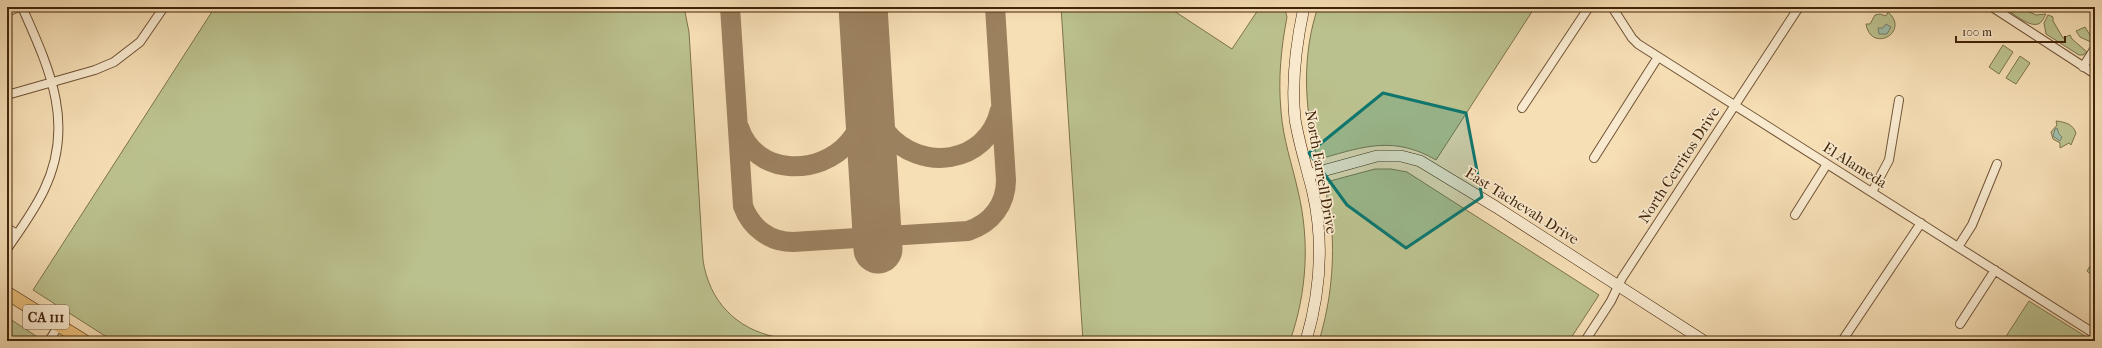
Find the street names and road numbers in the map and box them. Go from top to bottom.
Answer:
street label: North Cerritos Drive [1635,103,1724,227]
street label: North Farrell Drive [1301,109,1341,236]
street label: El Alameda [1820,138,1891,192]
street label: East Tachevah Drive [1462,164,1583,249]
road number: CA 111 [23,305,69,329]

